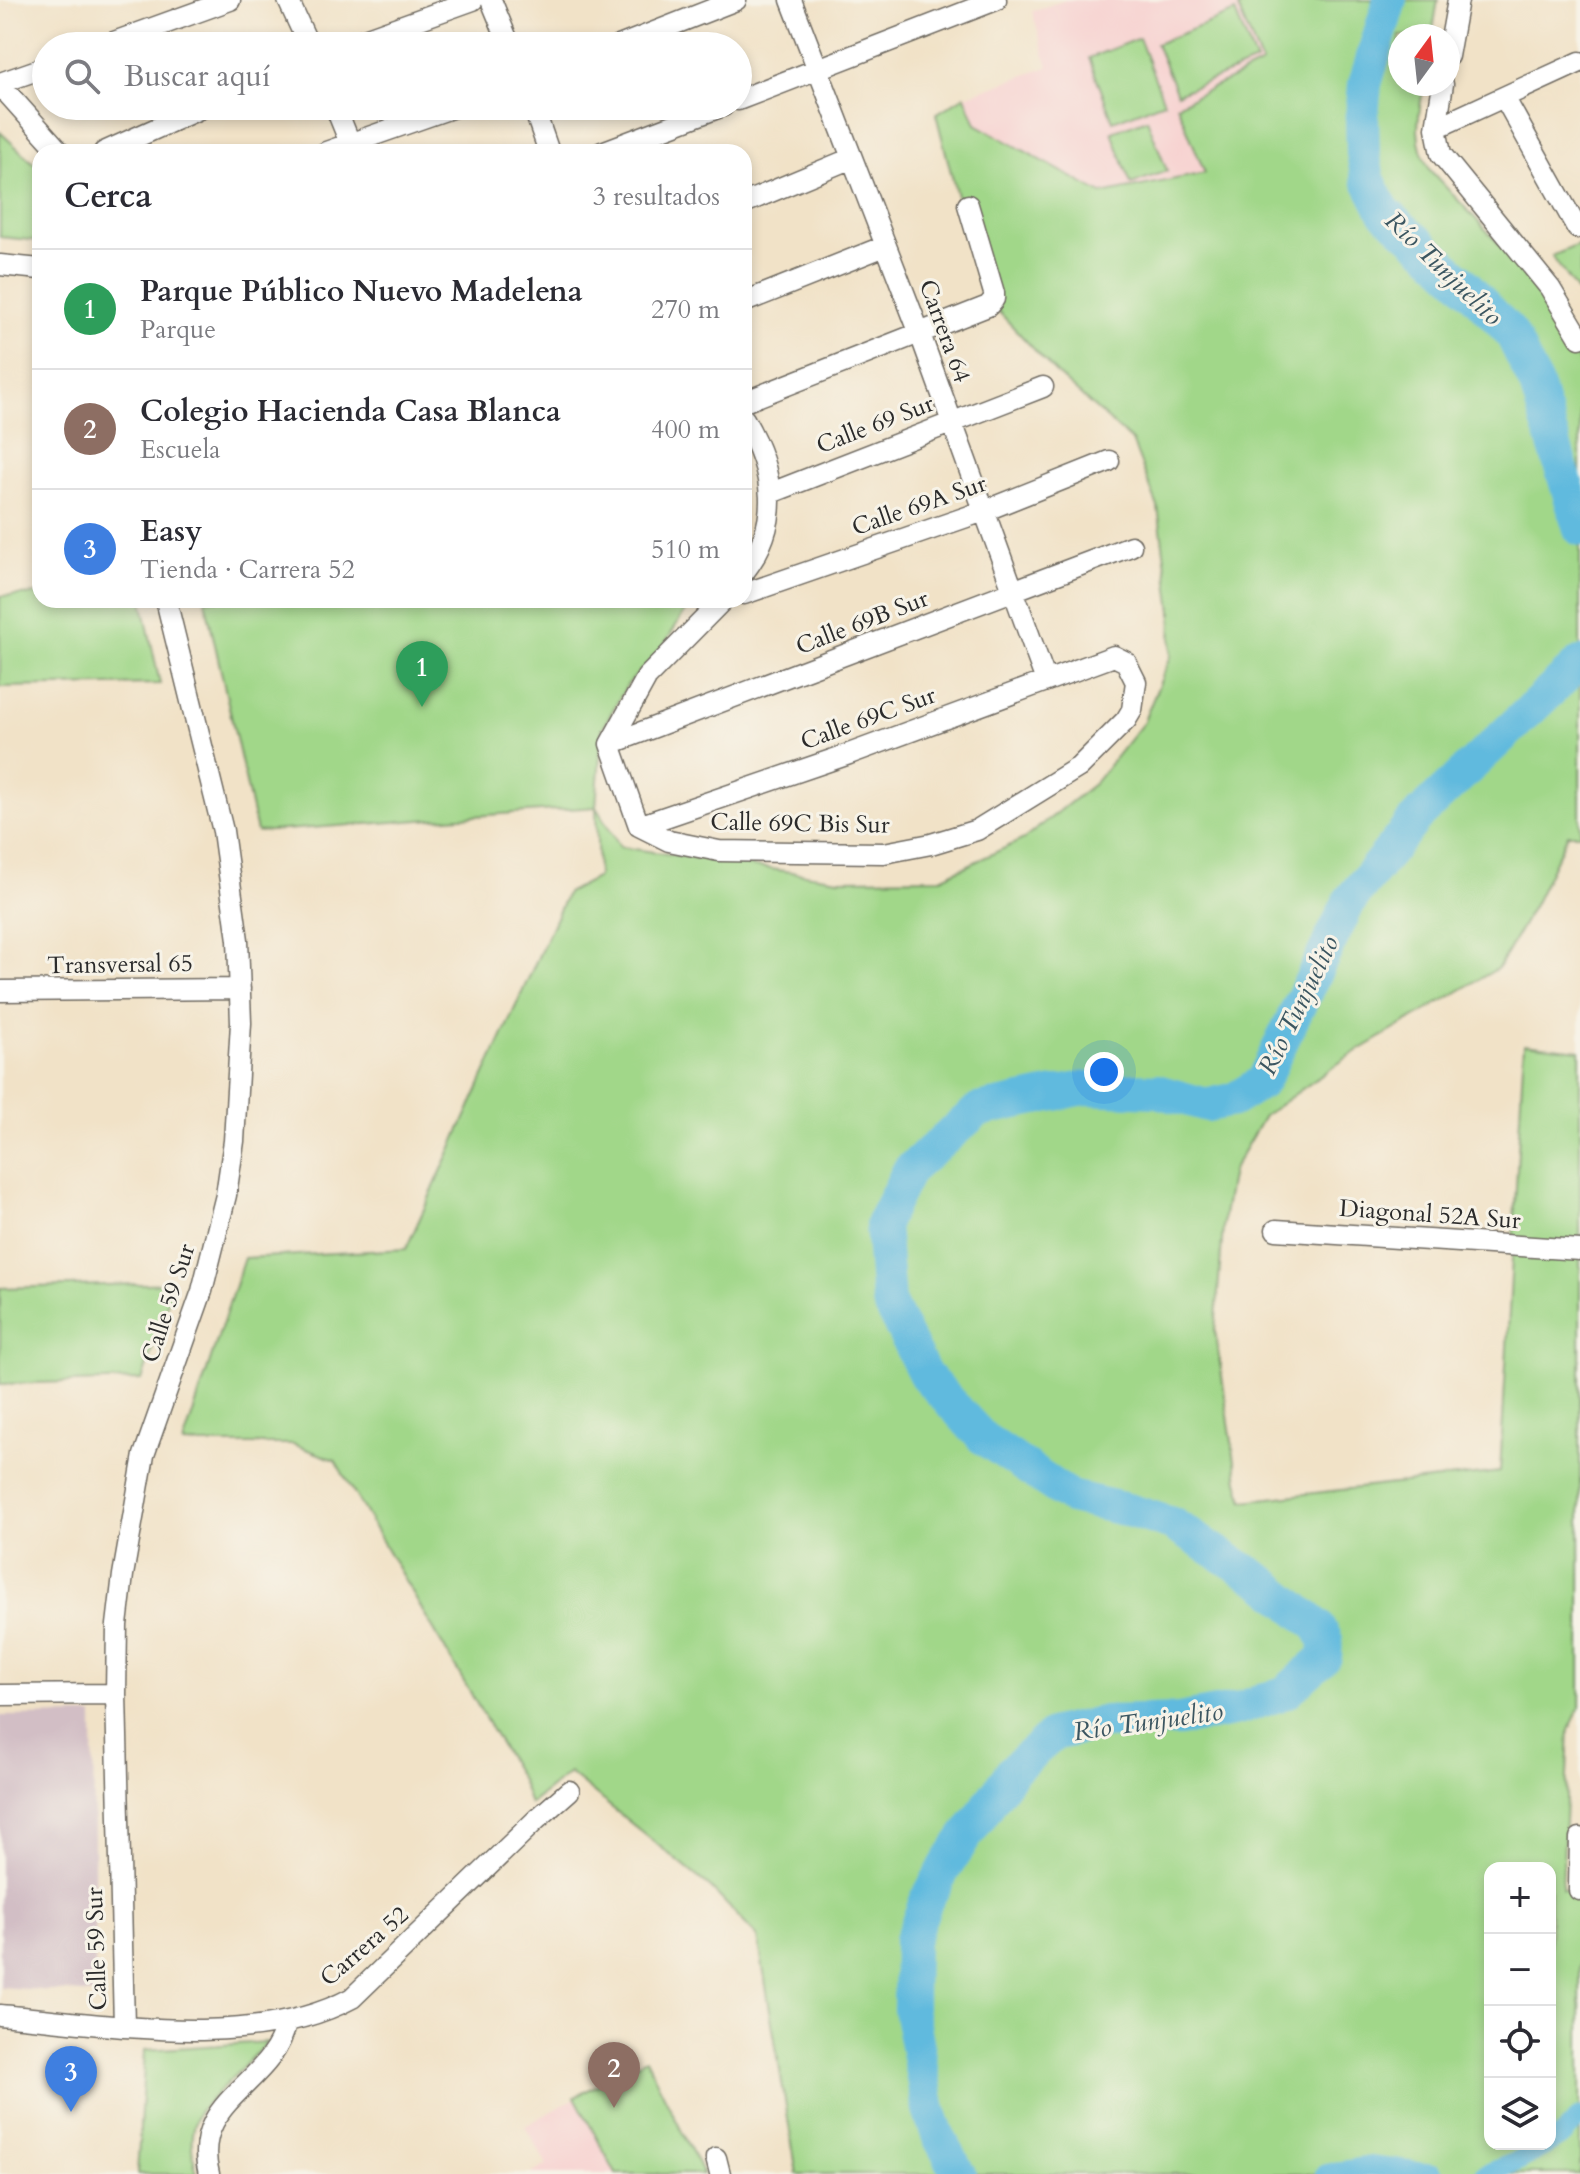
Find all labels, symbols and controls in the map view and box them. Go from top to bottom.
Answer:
north arrow [1388,24,1460,96]
search box [32,32,752,120]
icon: search [60,54,104,98]
text: Buscar aquí [124,56,270,97]
text: Cerca [64,173,152,219]
text: 3 resultados [593,179,720,214]
water label: Río Tunjuelito [1377,203,1510,333]
text: Parque Público Nuevo Madelena [140,271,583,312]
street label: Carrera 64 [911,275,978,387]
text: 1 [83,292,97,327]
text: 270 m [651,292,720,327]
text: Parque [140,312,216,347]
street label: Calle 69 Sur [812,387,939,462]
text: Colegio Hacienda Casa Blanca [140,391,561,432]
text: 2 [83,412,97,447]
text: 400 m [651,412,720,447]
text: Escuela [140,432,221,467]
street label: Calle 69A Sur [847,467,991,544]
text: Easy [140,511,202,552]
text: 3 [83,532,97,567]
text: 510 m [651,532,720,567]
text: Tienda · Carrera 52 [140,552,355,587]
street label: Calle 69B Sur [791,582,933,663]
pin: 1 [396,641,448,707]
street label: Calle 69C Sur [796,679,941,758]
street label: Calle 69C Bis Sur [710,805,890,842]
water label: Río Tunjuelito [1250,930,1347,1081]
street label: Transversal 65 [47,947,193,982]
your location [1084,1052,1124,1092]
street label: Diagonal 52A Sur [1338,1192,1522,1237]
street label: Calle 59 Sur [134,1239,203,1367]
water label: Río Tunjuelito [1071,1694,1225,1749]
map controls [1484,1862,1556,2150]
button: + [1484,1862,1556,1934]
street label: Calle 59 Sur [78,1887,115,2011]
street label: Carrera 52 [313,1899,416,1994]
button: − [1484,1934,1556,2006]
button: locate [1484,2006,1556,2078]
pin: 2 [588,2042,640,2108]
pin: 3 [45,2046,97,2112]
button: layers [1484,2078,1556,2150]

